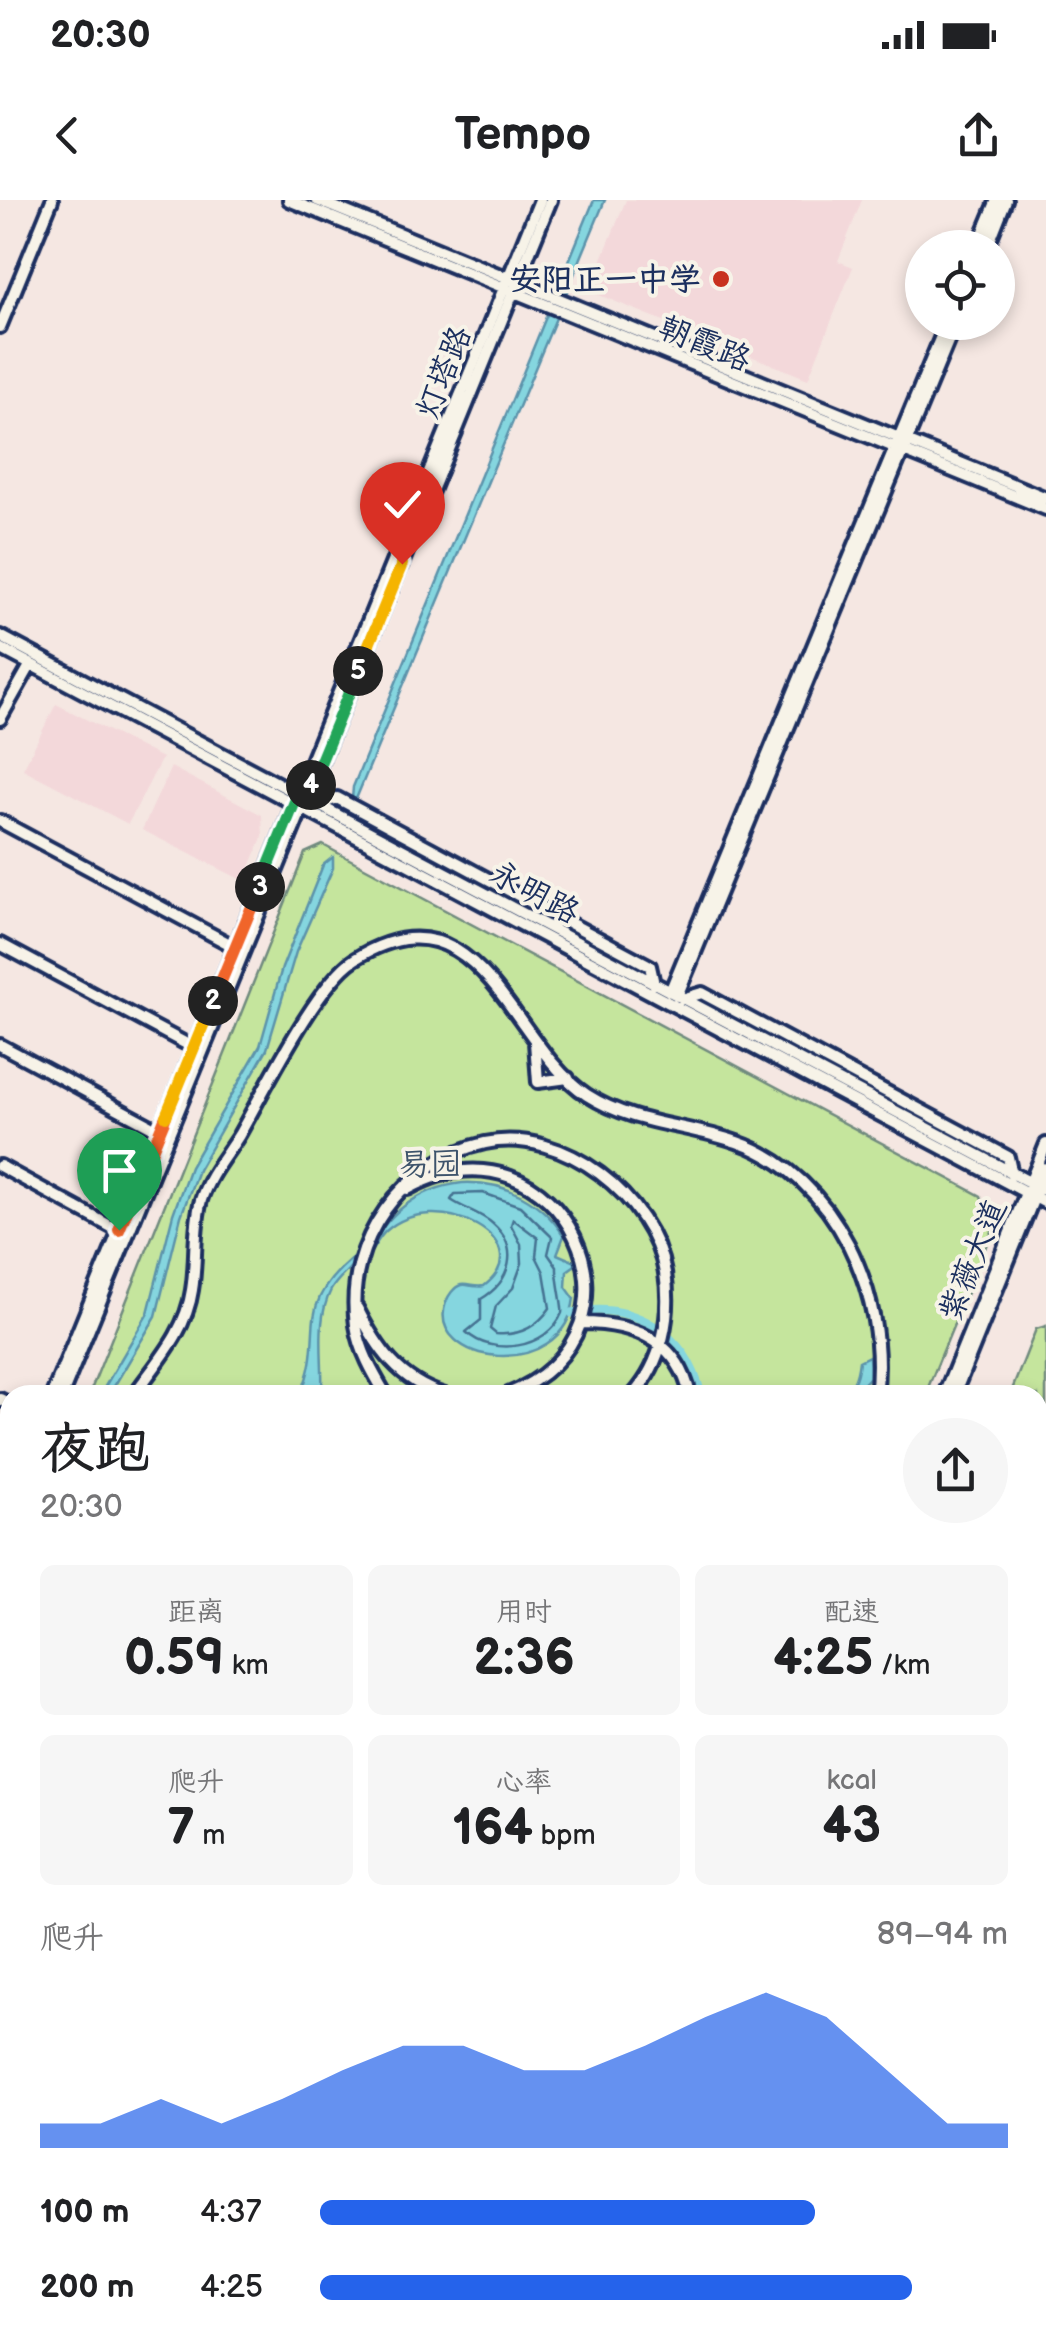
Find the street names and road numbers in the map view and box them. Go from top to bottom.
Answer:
street label: 朝霞路 [653,308,756,380]
street label: 灯塔路 [408,321,480,424]
street label: 永明路 [483,854,586,933]
street label: 紫薇大道 [931,1194,1015,1327]

